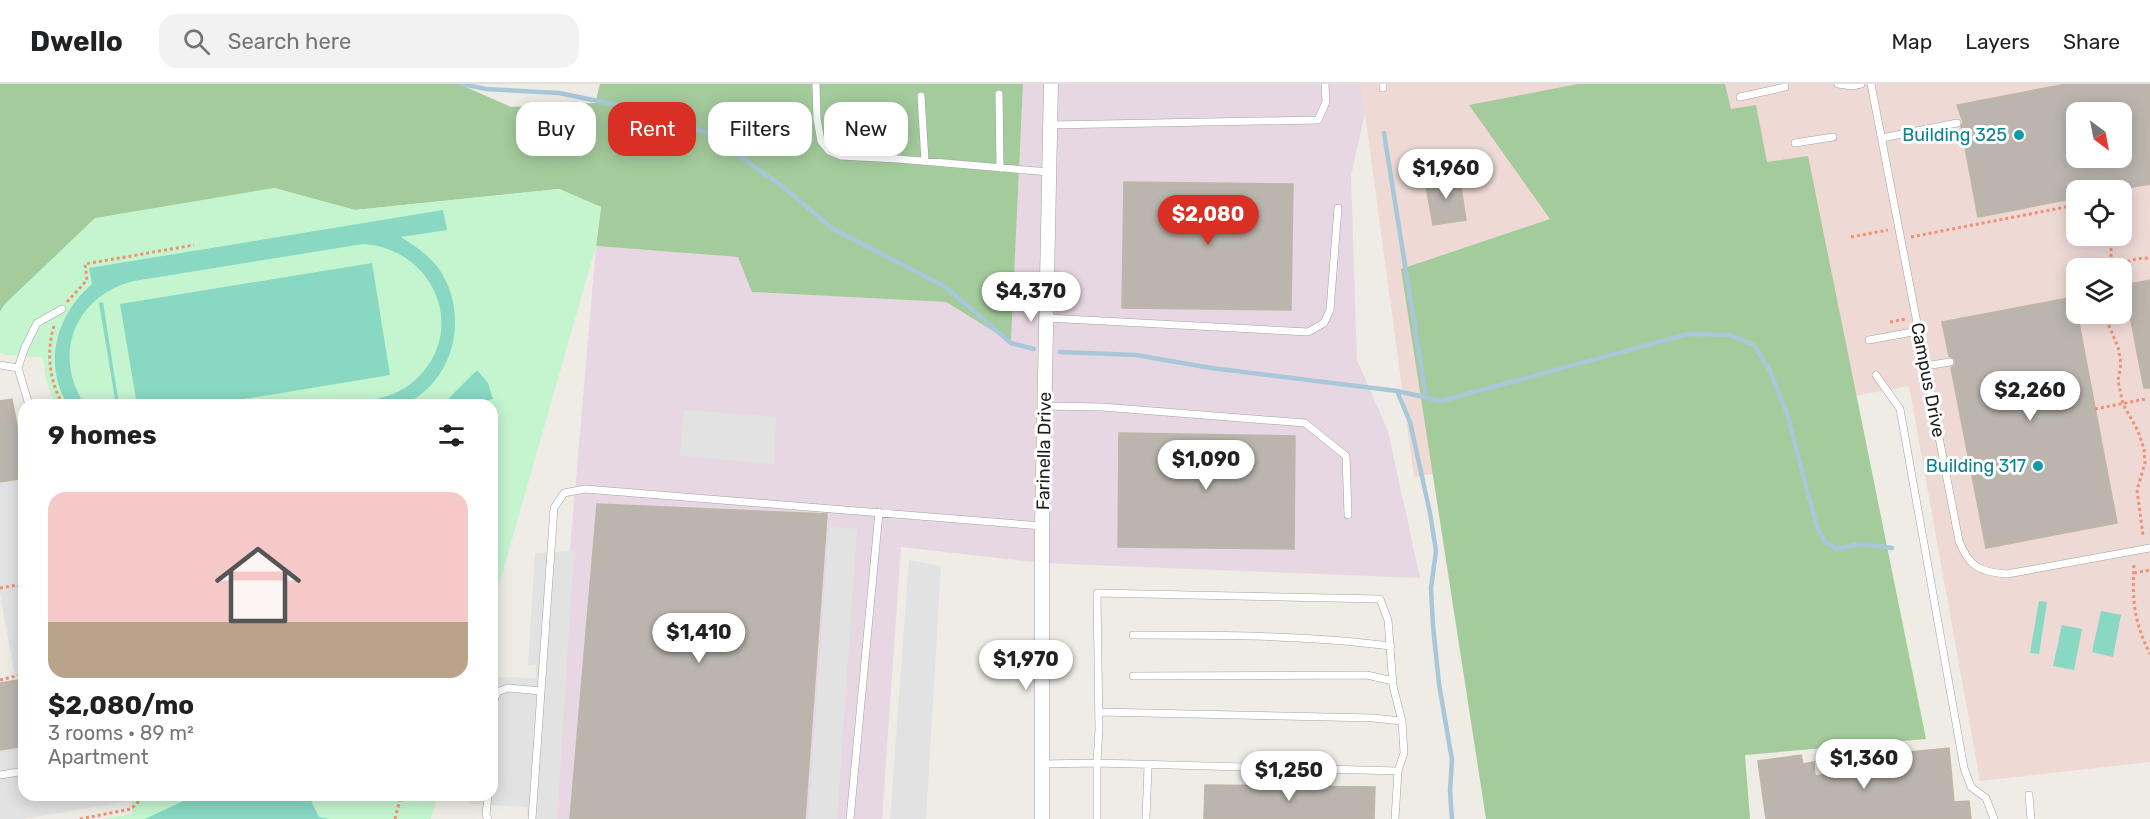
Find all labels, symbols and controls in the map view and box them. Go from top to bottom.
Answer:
search box [159,14,579,68]
text: Dwello [30,25,123,58]
icon: search [180,25,213,58]
text: Search here [228,28,351,55]
text: Map [1891,29,1932,54]
text: Layers [1965,29,2030,54]
text: Share [2063,29,2120,54]
chip: Buy [516,102,596,156]
chip: Rent [608,102,696,156]
chip: Filters [708,102,812,156]
chip: New [824,102,908,156]
north arrow [2066,102,2132,168]
map controls [2066,102,2132,324]
place label: Building 325 [1902,124,2007,146]
marker: Building 325 [2012,128,2026,142]
pin: $1,960 [1397,149,1495,200]
text: $1,960 [1412,156,1480,180]
button: locate [2066,180,2132,246]
pin: $2,080 [1159,195,1257,246]
text: $2,080 [1172,202,1244,226]
button: layers [2066,258,2132,324]
pin: $4,370 [982,272,1080,323]
text: $4,370 [996,279,1066,303]
street label: Campus Drive [1906,321,1950,439]
pin: $2,260 [1981,371,2079,422]
text: $2,260 [1994,378,2066,402]
street label: Farinella Drive [1032,392,1056,510]
icon: filters [435,419,468,452]
text: 9 homes [48,420,157,451]
pin: $1,090 [1157,440,1255,491]
text: $1,090 [1172,447,1240,471]
place label: Building 317 [1926,455,2026,477]
marker: Building 317 [2031,459,2045,473]
icon: home [204,531,312,639]
pin: $1,410 [650,613,748,664]
text: $1,410 [666,620,732,644]
pin: $1,970 [977,640,1075,691]
text: $1,970 [993,647,1059,671]
text: $2,080/mo [48,690,194,721]
text: 3 rooms · 89 m² [48,721,194,745]
pin: $1,360 [1815,739,1913,790]
text: Apartment [48,745,149,769]
text: $1,360 [1830,746,1898,770]
pin: $1,250 [1240,751,1338,802]
text: $1,250 [1255,758,1323,782]

